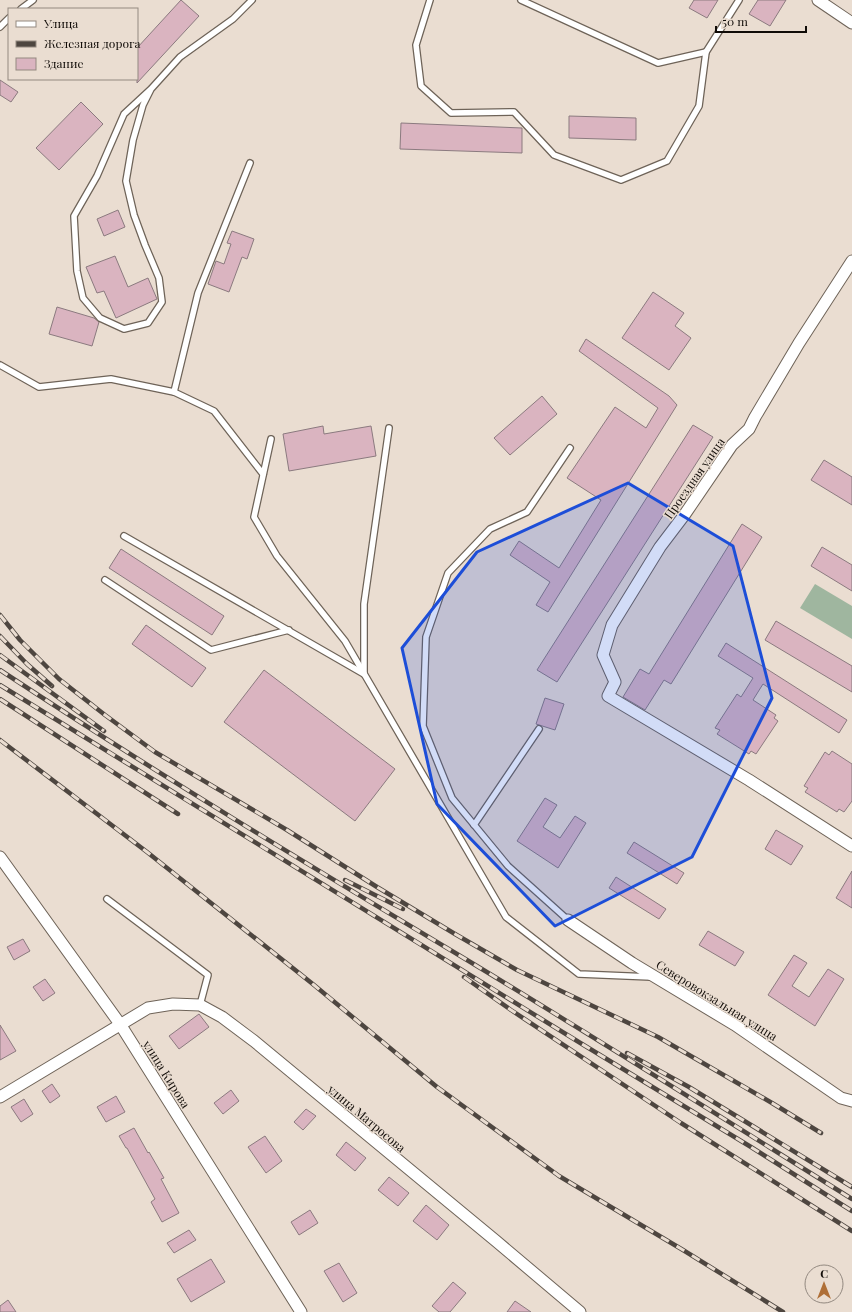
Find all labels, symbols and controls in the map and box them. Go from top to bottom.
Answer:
legend [8,8,138,80]
scale bar [716,8,806,34]
text: 50 m [722,13,748,29]
text: Улица [43,15,78,31]
text: Железная дорога [44,35,141,51]
text: Здание [44,55,84,71]
street label: Проездная улица [660,434,728,522]
street label: Северовокзальная улица [653,956,781,1044]
street label: улица Кирова [139,1036,194,1111]
street label: улица Матросова [324,1080,409,1155]
north arrow [804,1264,844,1304]
text: С [820,1266,828,1281]

